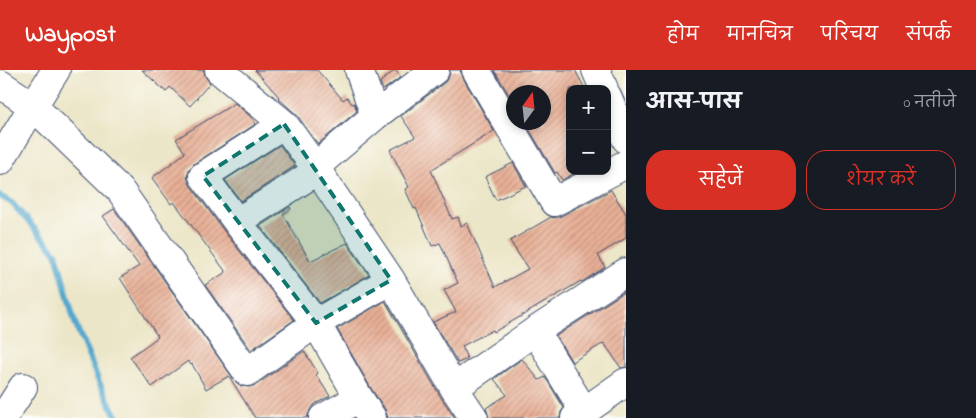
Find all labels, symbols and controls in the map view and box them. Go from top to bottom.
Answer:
text: Waypost [25,18,116,53]
text: होम [667,23,699,49]
text: मानचित्र [727,23,793,49]
text: परिचय [821,23,878,49]
text: संपर्क [906,23,951,49]
north arrow [506,85,551,130]
map controls [566,85,611,175]
button: + [566,85,611,130]
text: आस-पास [646,88,741,118]
text: 0 नतीजे [904,91,956,115]
button: − [566,130,611,175]
button: सहेजें [646,150,796,210]
button: शेयर करें [806,150,956,210]

